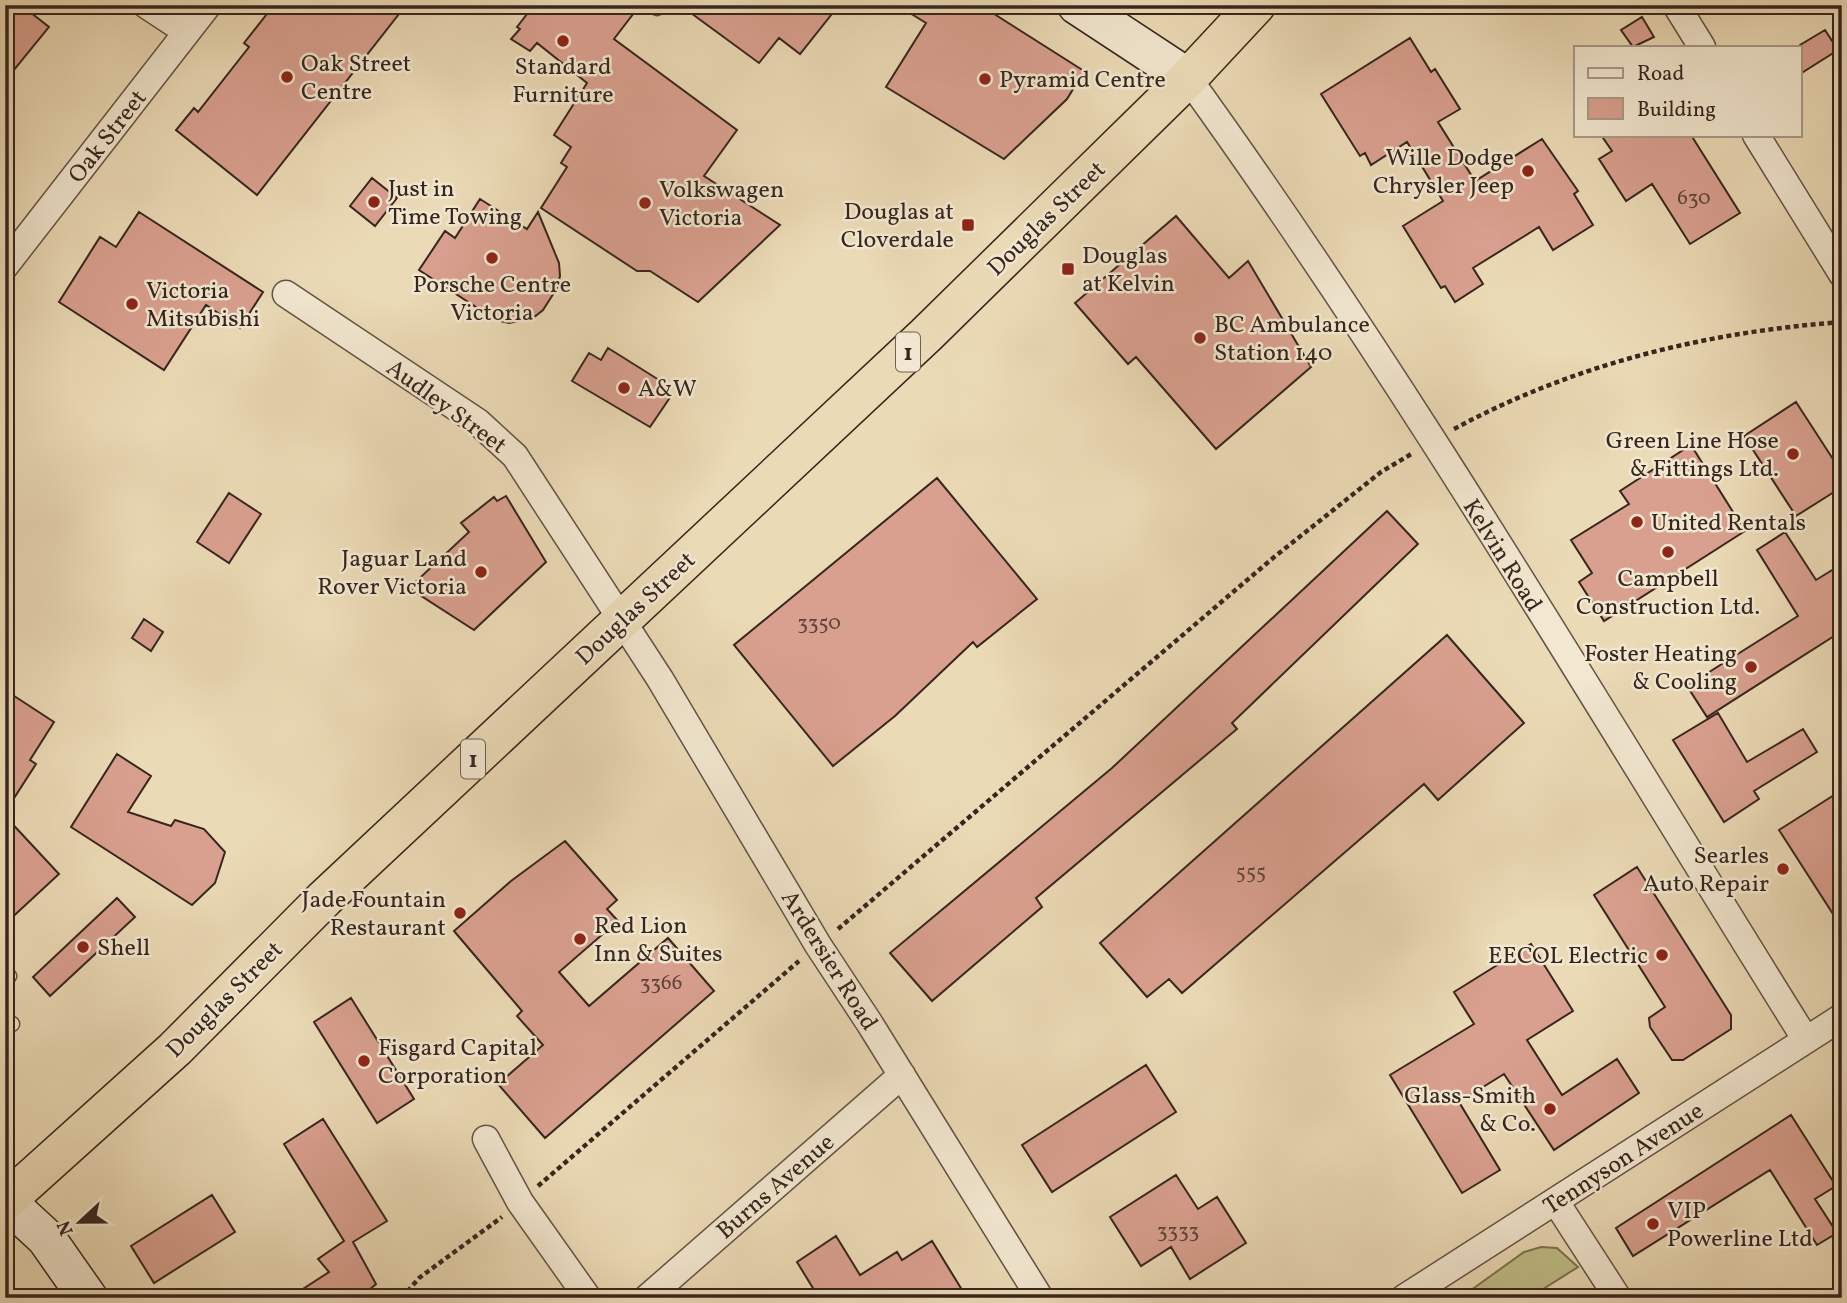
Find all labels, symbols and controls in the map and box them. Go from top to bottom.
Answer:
marker: Standard Furniture [555,33,571,49]
legend [1574,46,1801,136]
place label: Oak Street Centre [301,48,411,110]
place label: Standard Furniture [512,51,614,113]
text: Road [1637,60,1684,89]
place label: Pyramid Centre [999,64,1166,98]
marker: Oak Street Centre [279,69,295,85]
marker: Pyramid Centre [977,71,993,87]
street label: Oak Street [61,83,156,191]
text: Building [1637,96,1716,125]
place label: Wille Dodge Chrysler Jeep [1373,142,1514,204]
street label: Douglas Street [980,154,1114,285]
marker: Wille Dodge Chrysler Jeep [1520,163,1536,179]
place label: Just in Time Towing [388,173,522,235]
place label: Volkswagen Victoria [659,174,784,236]
house number: 630 [1677,184,1711,213]
marker: Just in Time Towing [366,194,382,210]
marker: Volkswagen Victoria [637,195,653,211]
place label: Douglas at Cloverdale [841,196,954,258]
marker: Douglas at Cloverdale [960,217,976,233]
place label: Douglas at Kelvin [1082,240,1175,302]
marker: Porsche Centre Victoria [484,250,500,266]
marker: Douglas at Kelvin [1060,261,1076,277]
place label: Porsche Centre Victoria [413,269,571,331]
place label: Victoria Mitsubishi [146,275,260,337]
marker: Victoria Mitsubishi [124,296,140,312]
place label: BC Ambulance Station 140 [1214,309,1370,371]
marker: BC Ambulance Station 140 [1192,330,1208,346]
road number: 1 [896,332,920,372]
street label: Audley Street [378,352,513,463]
place label: A&W [638,373,697,407]
marker: A&W [616,380,632,396]
place label: Green Line Hose & Fittings Ltd. [1606,425,1779,487]
marker: Green Line Hose & Fittings Ltd. [1785,446,1801,462]
street label: Kelvin Road [1453,493,1549,619]
place label: United Rentals [1651,507,1806,541]
marker: United Rentals [1629,514,1645,530]
place label: Jaguar Land Rover Victoria [317,543,467,605]
marker: Campbell Construction Ltd. [1660,544,1676,560]
street label: Douglas Street [569,545,704,674]
place label: Campbell Construction Ltd. [1576,563,1760,625]
marker: Jaguar Land Rover Victoria [473,564,489,580]
house number: 3350 [797,609,841,638]
place label: Foster Heating & Cooling [1584,638,1737,700]
marker: Foster Heating & Cooling [1743,659,1759,675]
road number: 1 [461,740,485,778]
place label: Searles Auto Repair [1643,840,1769,902]
house number: 555 [1236,858,1266,887]
marker: Searles Auto Repair [1775,861,1791,877]
place label: Jade Fountain Restaurant [302,884,446,946]
street label: Ardersier Road [772,884,885,1038]
marker: Jade Fountain Restaurant [452,905,468,921]
place label: Red Lion Inn & Suites [594,910,722,972]
marker: Red Lion Inn & Suites [572,931,588,947]
place label: Shell [97,932,150,966]
street label: Douglas Street [159,934,292,1067]
marker: Shell [75,939,91,955]
place label: EECOL Electric [1488,940,1648,974]
marker: EECOL Electric [1654,947,1670,963]
house number: 3366 [640,969,682,998]
place label: Fisgard Capital Corporation [378,1032,537,1094]
marker: Fisgard Capital Corporation [356,1053,372,1069]
place label: Glass-Smith & Co. [1404,1080,1536,1142]
street label: Tennyson Avenue [1537,1095,1711,1224]
marker: Glass-Smith & Co. [1542,1101,1558,1117]
street label: Burns Avenue [710,1127,843,1248]
north arrow [46,1188,116,1258]
place label: VIP Powerline Ltd [1667,1195,1813,1257]
text: N [51,1216,81,1239]
marker: VIP Powerline Ltd [1645,1216,1661,1232]
house number: 3333 [1157,1217,1199,1246]

